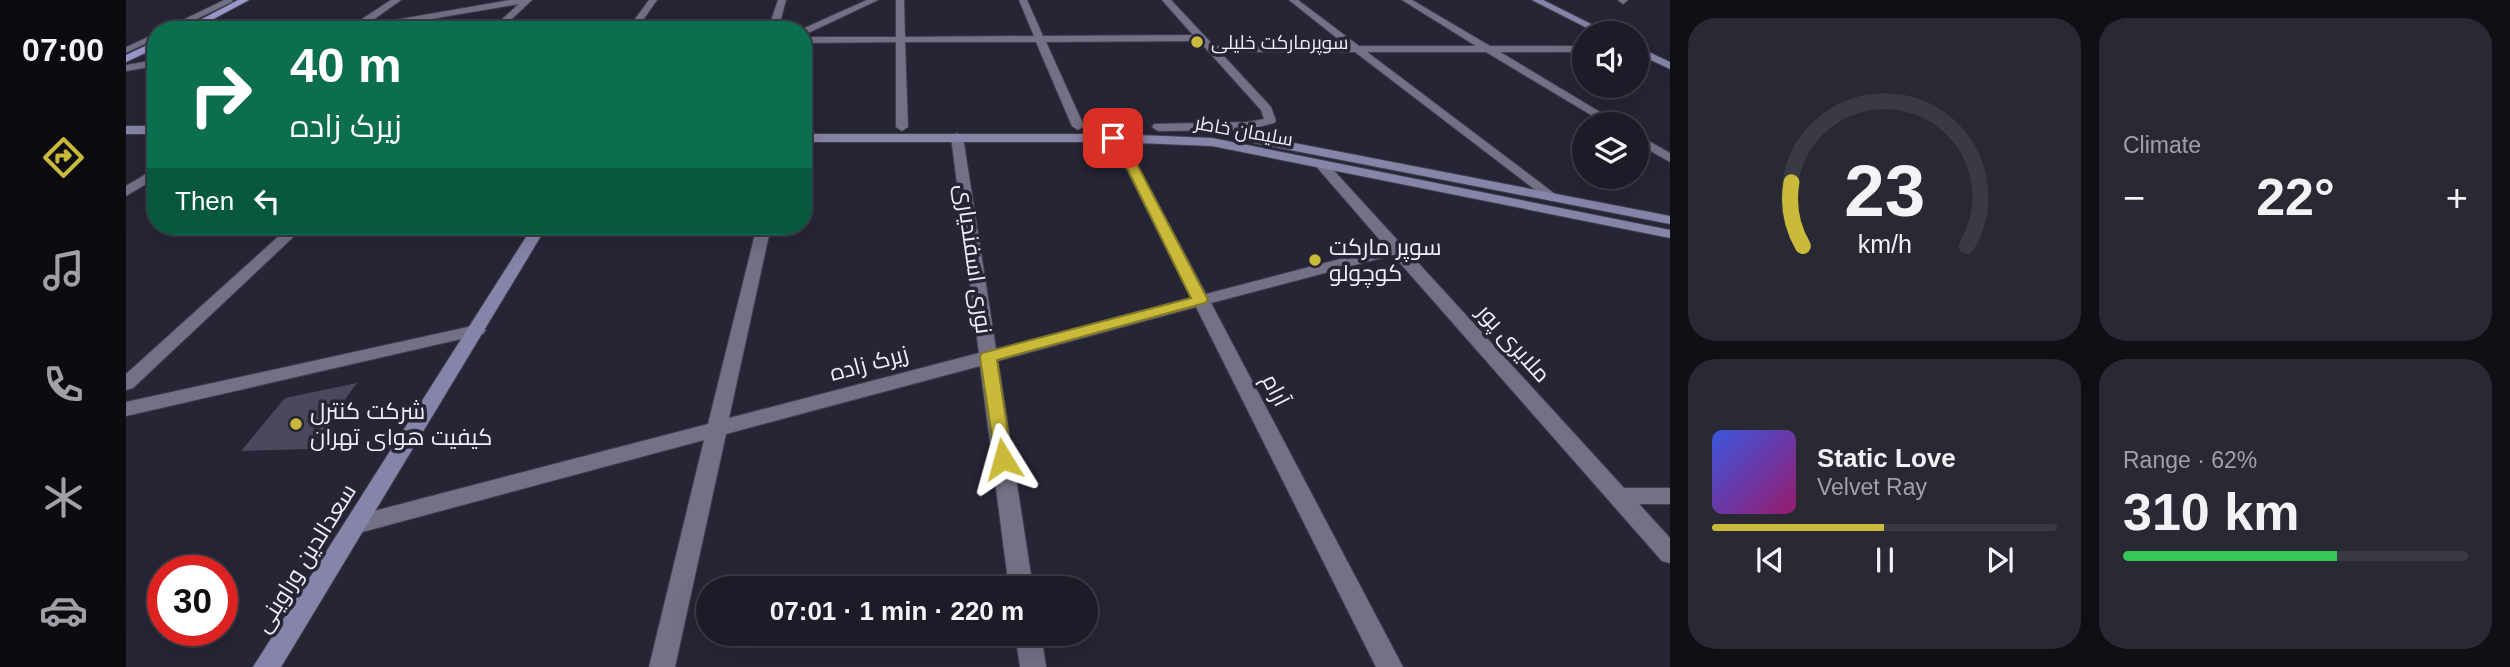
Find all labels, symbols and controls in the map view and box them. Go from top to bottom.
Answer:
map controls [1572,21,1649,189]
button: sound [1572,21,1649,98]
text: 07:00 [22,32,104,68]
place label: سوپرمارکت خلیلی [1211,32,1349,55]
marker: سوپرمارکت خلیلی [1189,34,1205,50]
text: 40 m [290,38,402,92]
icon: right [175,49,266,140]
text: زیرک زاده [290,108,402,144]
pin [1083,108,1143,168]
street label: سلیمان خاطر [1192,112,1295,151]
button: layers [1572,112,1649,189]
icon: arrive [1094,119,1132,157]
text: Climate [2123,132,2201,158]
icon: directions [39,133,88,182]
text: 23 [1844,150,1925,231]
text: 22° [2256,168,2335,226]
text: − [2123,177,2145,219]
text: + [2446,177,2468,219]
icon: left [248,182,286,220]
street label: نوری اسفندیاری [950,182,997,336]
text: Then [175,186,234,216]
text: km/h [1857,229,1912,257]
place label: سوپر مارکت کوچولو [1329,234,1442,288]
icon: music [39,246,88,295]
marker: سوپر مارکت کوچولو [1307,252,1323,268]
street label: ملایری پور [1469,297,1556,389]
street label: زیرک زاده [827,340,911,386]
icon: phone [39,360,88,409]
street label: آرام [1254,369,1295,412]
place label: شرکت کنترل کیفیت هوای تهران [310,398,492,451]
marker: شرکت کنترل کیفیت هوای تهران [288,416,304,432]
position arrow [966,422,1040,496]
text: Static Love [1817,443,1956,473]
text: Range · 62% [2123,447,2257,473]
icon: climate [39,473,88,522]
text: Velvet Ray [1817,474,1927,500]
street label: سعدالدین وراوینی [249,479,362,637]
text: 310 km [2123,483,2299,541]
icon: previous [1751,541,1789,579]
icon: pause [1866,541,1904,579]
icon: next [1981,541,2019,579]
speed limit sign: 30 [147,555,238,646]
icon: car [39,586,88,635]
text: 07:01 · 1 min · 220 m [770,596,1024,626]

